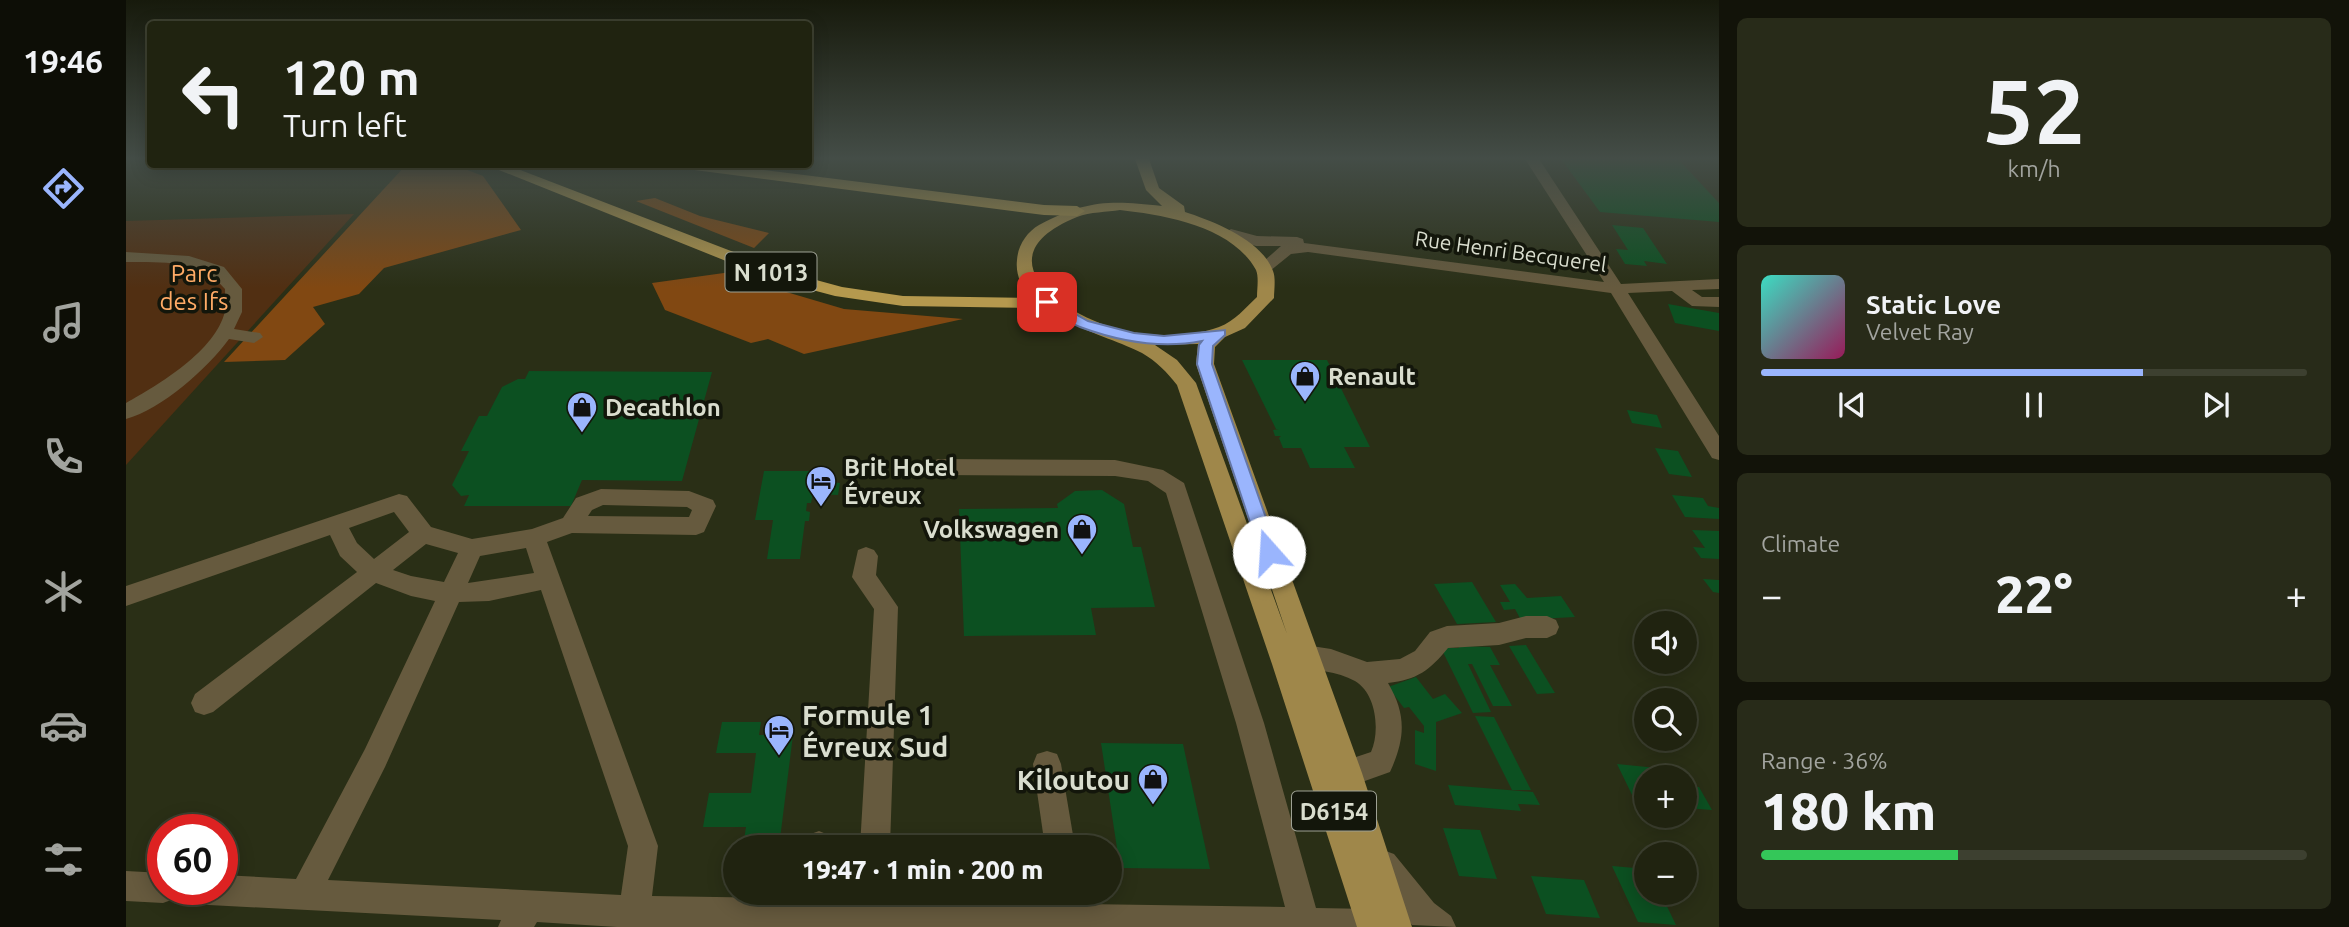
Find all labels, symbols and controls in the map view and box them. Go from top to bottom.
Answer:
text: 19:46 [23,43,103,79]
icon: left [168,49,259,140]
text: 120 m [283,49,420,104]
text: 52 [1983,59,2085,161]
text: Turn left [283,107,407,143]
text: km/h [2007,156,2061,181]
icon: directions [39,164,88,213]
street label: Rue Henri Becquerel [1414,226,1608,276]
road number: N 1013 [726,252,816,292]
park label: Parc des Ifs [160,260,228,315]
pin [1017,272,1077,332]
icon: arrive [1028,283,1066,321]
text: Static Love [1866,290,2001,319]
icon: music [39,298,88,347]
text: Velvet Ray [1866,319,1974,344]
shop icon: Renault [1288,359,1322,403]
place label: Renault [1328,363,1416,390]
icon: previous [1833,386,1871,424]
icon: pause [2015,386,2053,424]
icon: next [2197,386,2235,424]
shop icon: Decathlon [565,390,599,434]
place label: Decathlon [605,394,721,421]
icon: phone [39,432,88,481]
place label: Brit Hotel Évreux [844,454,955,509]
hotel icon: Brit Hotel Évreux [804,464,838,508]
shop icon: Volkswagen [1065,512,1099,556]
position arrow [1232,515,1306,589]
place label: Volkswagen [923,516,1059,543]
text: Climate [1761,531,1840,556]
text: 22° [1995,565,2073,623]
icon: climate [39,567,88,616]
text: − [1761,574,1782,616]
text: + [2286,574,2307,616]
map controls [1634,611,1697,905]
button: sound [1634,611,1697,674]
button: search [1634,688,1697,751]
place label: Formule 1 Évreux Sud [802,699,948,762]
icon: car [39,701,88,750]
hotel icon: Formule 1 Évreux Sud [762,713,796,757]
text: Range · 36% [1761,748,1888,773]
shop icon: Kiloutou [1136,762,1170,806]
place label: Kiloutou [1017,764,1130,795]
button: + [1634,765,1697,828]
text: 180 km [1761,782,1936,840]
road number: D6154 [1292,792,1376,831]
speed limit sign: 60 [147,814,238,905]
icon: filters [39,835,88,884]
button: − [1634,842,1697,905]
text: 19:47 · 1 min · 200 m [802,855,1043,884]

